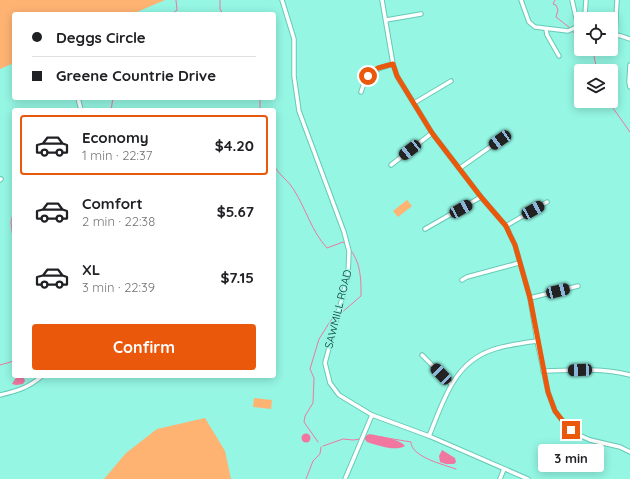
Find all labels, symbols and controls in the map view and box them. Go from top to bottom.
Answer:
map controls [574,12,618,108]
button: locate [574,12,618,56]
text: Deggs Circle [56,28,146,47]
button: layers [574,64,618,108]
text: Greene Countrie Drive [56,66,216,85]
route start [359,67,377,85]
icon: car [34,127,70,163]
text: Economy [82,128,149,147]
car [487,128,513,152]
text: $4.20 [215,136,254,155]
car [397,138,423,162]
text: 1 min · 22:37 [82,147,152,163]
icon: car [34,193,70,229]
text: Comfort [82,194,143,213]
car [448,198,474,220]
car [520,199,546,221]
text: $5.67 [217,202,254,221]
text: 2 min · 22:38 [82,213,155,229]
icon: car [34,259,70,295]
text: XL [82,260,100,279]
text: $7.15 [220,268,254,287]
street label: SAWMILL ROAD [321,268,355,350]
text: 3 min · 22:39 [82,279,155,295]
car [545,282,571,300]
button: Confirm [32,324,256,370]
car [428,361,454,387]
car [568,364,592,376]
route end [562,421,580,439]
callout: 3 min [538,444,604,472]
text: 3 min [554,450,588,466]

